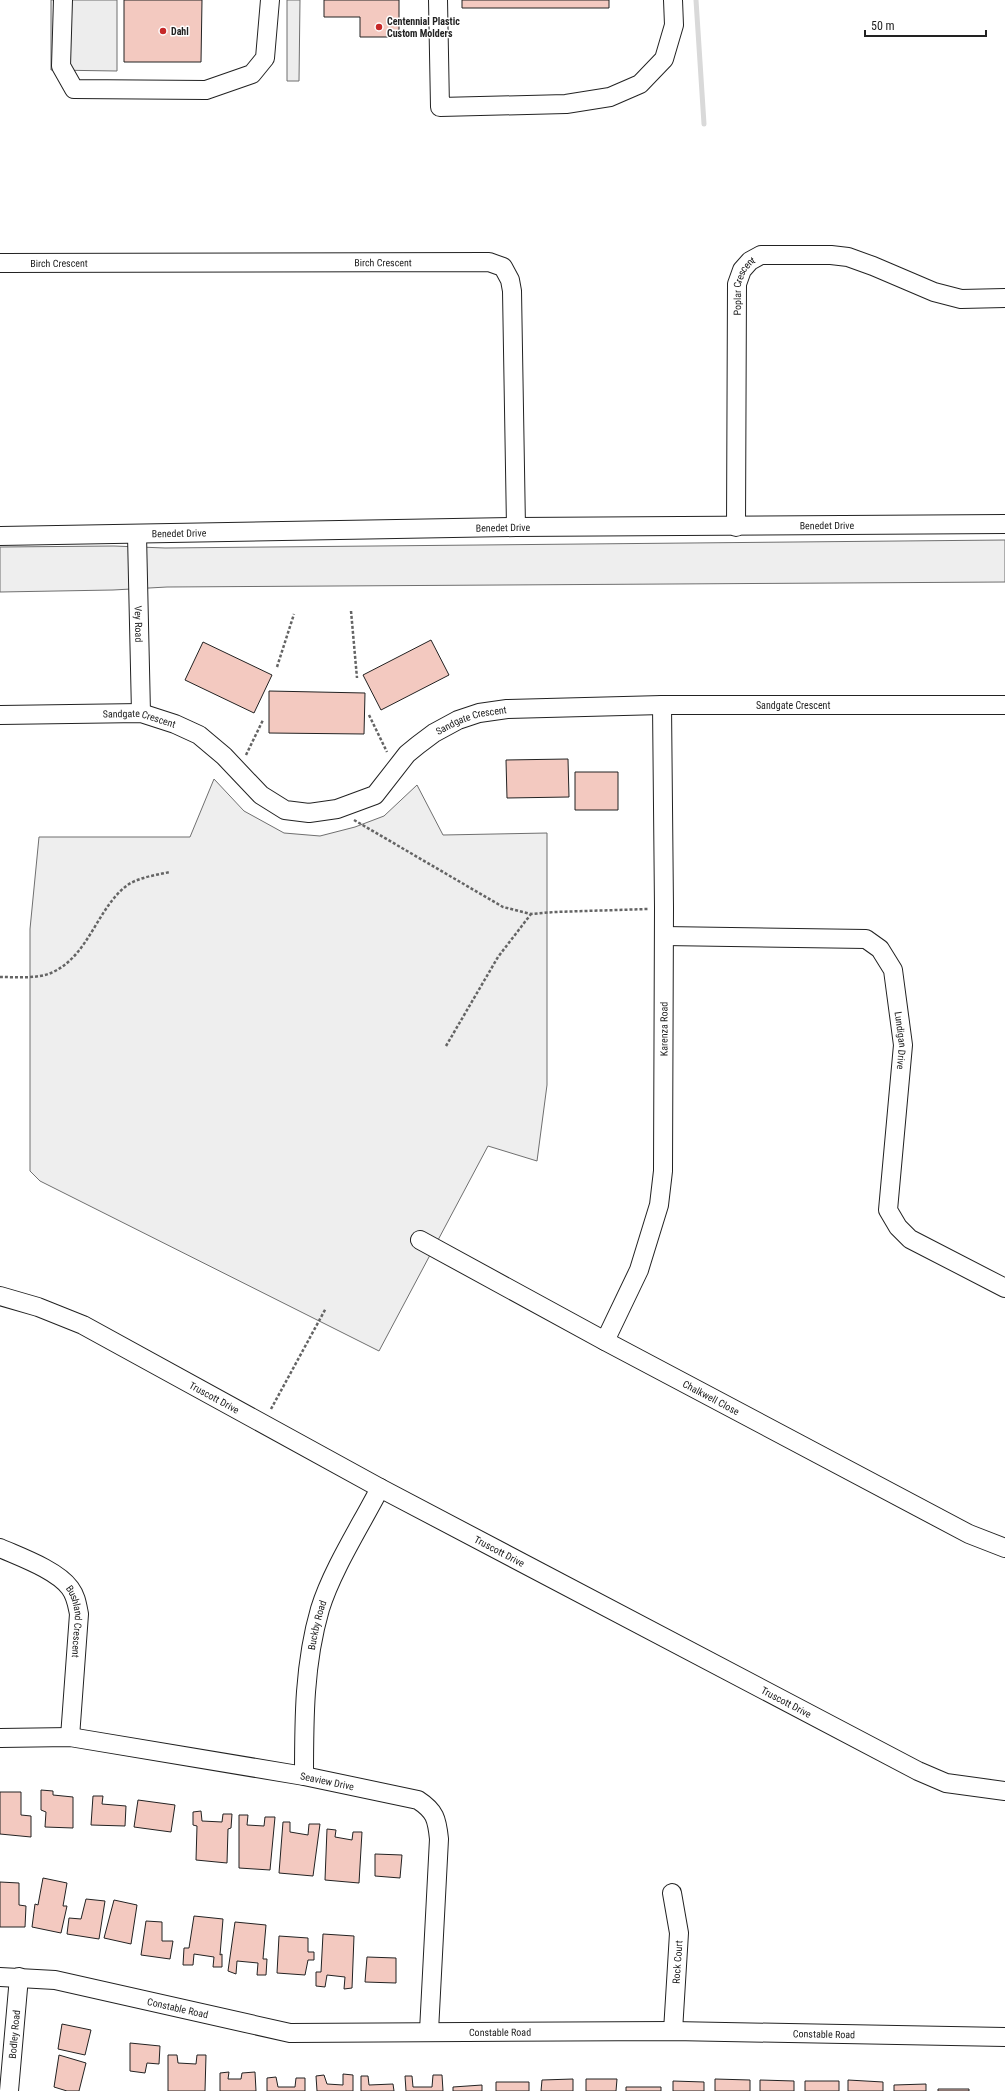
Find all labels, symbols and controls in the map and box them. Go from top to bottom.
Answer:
scale bar [865,12,986,38]
place label: Centennial Plastic Custom Molders [387,16,460,39]
text: 50 m [871,19,895,33]
marker: Centennial Plastic Custom Molders [374,22,384,32]
marker: Dahl [158,26,168,36]
place label: Dahl [171,26,189,37]
street label: Poplar Crescent [732,254,757,315]
street label: Birch Crescent [354,257,412,268]
street label: Birch Crescent [30,258,88,269]
street label: Benedet Drive [800,520,855,531]
street label: Benedet Drive [476,522,531,534]
street label: Benedet Drive [152,527,207,539]
street label: Vey Road [133,606,144,642]
street label: Sandgate Crescent [756,700,830,711]
street label: Sandgate Crescent [434,704,507,737]
street label: Sandgate Crescent [103,708,177,730]
street label: Karenza Road [658,1002,670,1056]
street label: Lundigan Drive [893,1011,908,1070]
street label: Chalkwell Close [681,1378,741,1417]
street label: Truscott Drive [187,1380,241,1416]
street label: Truscott Drive [472,1534,527,1569]
street label: Bushland Crescent [64,1583,84,1658]
street label: Buckby Road [306,1599,329,1651]
street label: Truscott Drive [759,1685,813,1720]
street label: Seaview Drive [300,1770,355,1792]
street label: Rock Court [670,1940,685,1984]
street label: Constable Road [146,1996,209,2020]
street label: Bodley Road [7,2009,22,2059]
street label: Constable Road [469,2027,531,2038]
street label: Constable Road [793,2028,855,2040]

